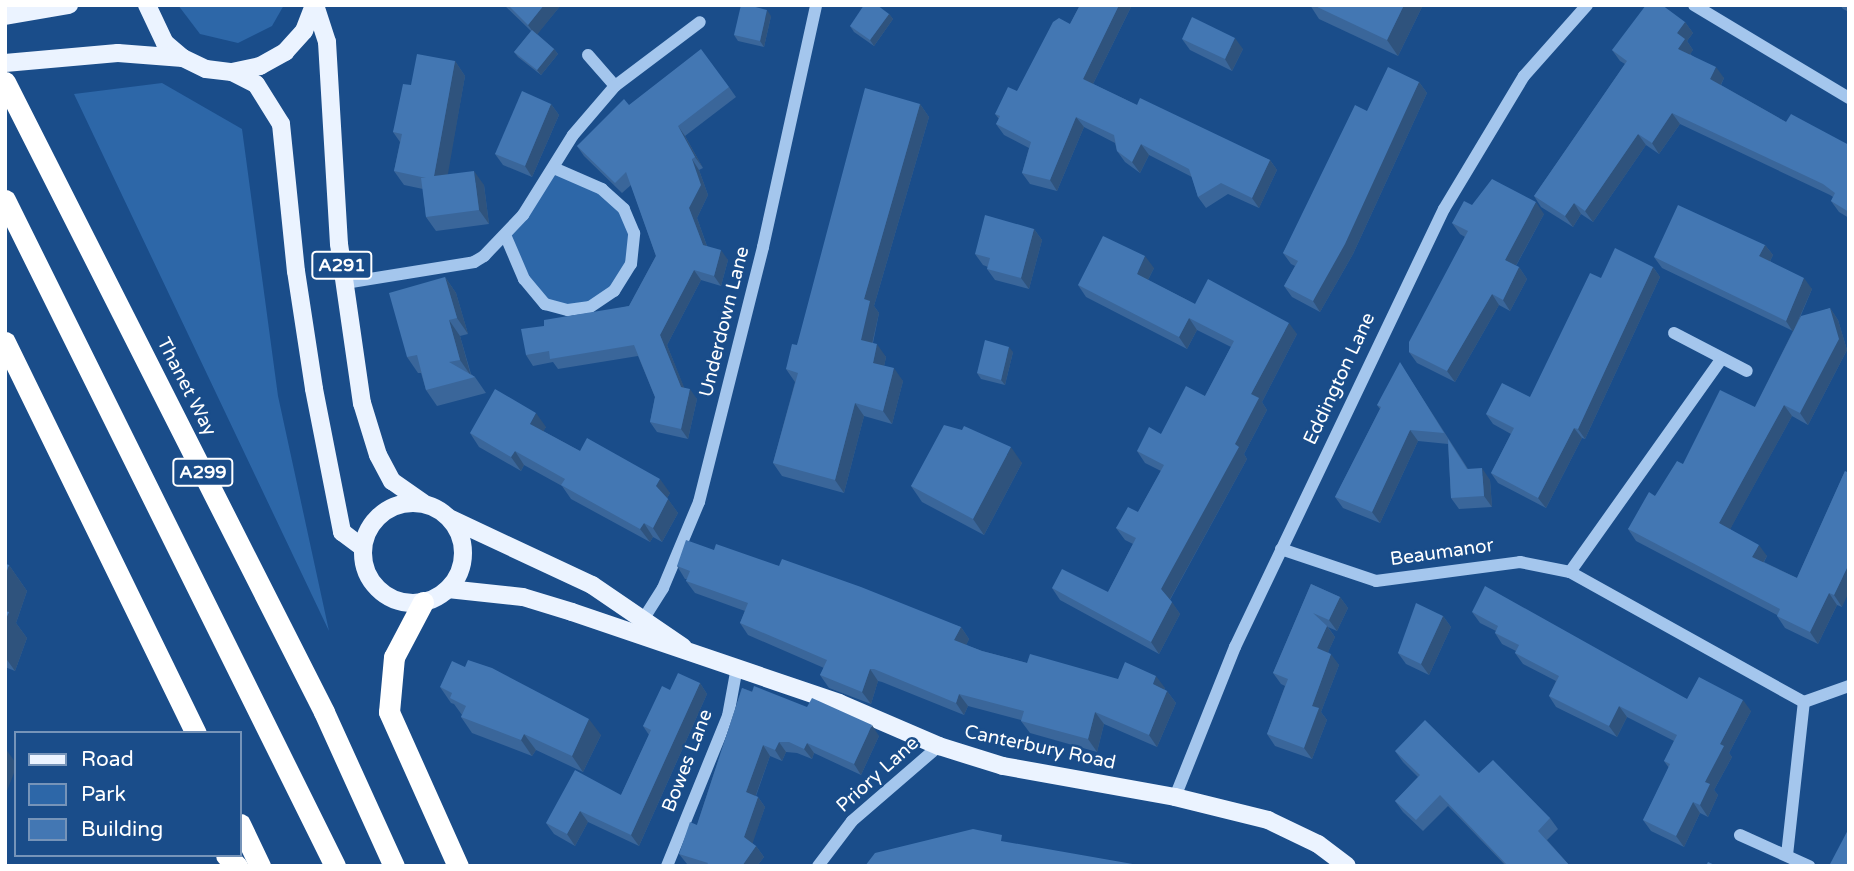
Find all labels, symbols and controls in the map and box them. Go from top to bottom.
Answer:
street label: Underdown Lane [695,244,755,400]
road number: A291 [310,250,374,279]
street label: Eddington Lane [1299,309,1381,449]
street label: Thanet Way [151,334,221,440]
road number: A299 [172,458,234,486]
street label: Beaumanor [1389,534,1495,572]
street label: Bowes Lane [658,706,718,816]
street label: Canterbury Road [962,721,1118,775]
legend [14,731,242,857]
street label: Priory Lane [832,732,924,818]
text: Road [81,747,134,772]
text: Park [81,782,126,807]
text: Building [81,817,163,842]

